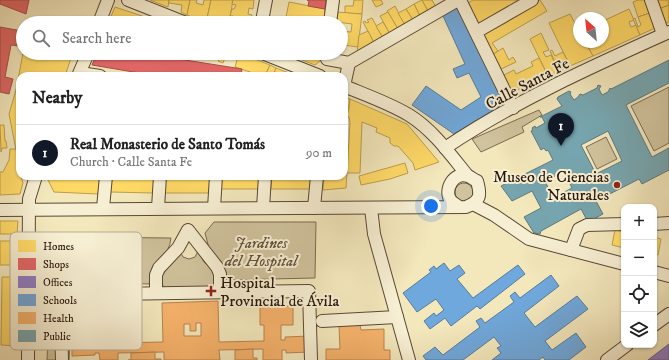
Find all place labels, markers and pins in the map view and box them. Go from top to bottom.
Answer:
pin: 1 [548,113,574,146]
place label: Museo de Ciencias Naturales [493,167,609,205]
marker: Museo de Ciencias Naturales [612,180,622,190]
place label: Hospital Provincial de Ávila [220,273,339,311]
marker: Hospital Provincial de Ávila [205,285,217,297]

